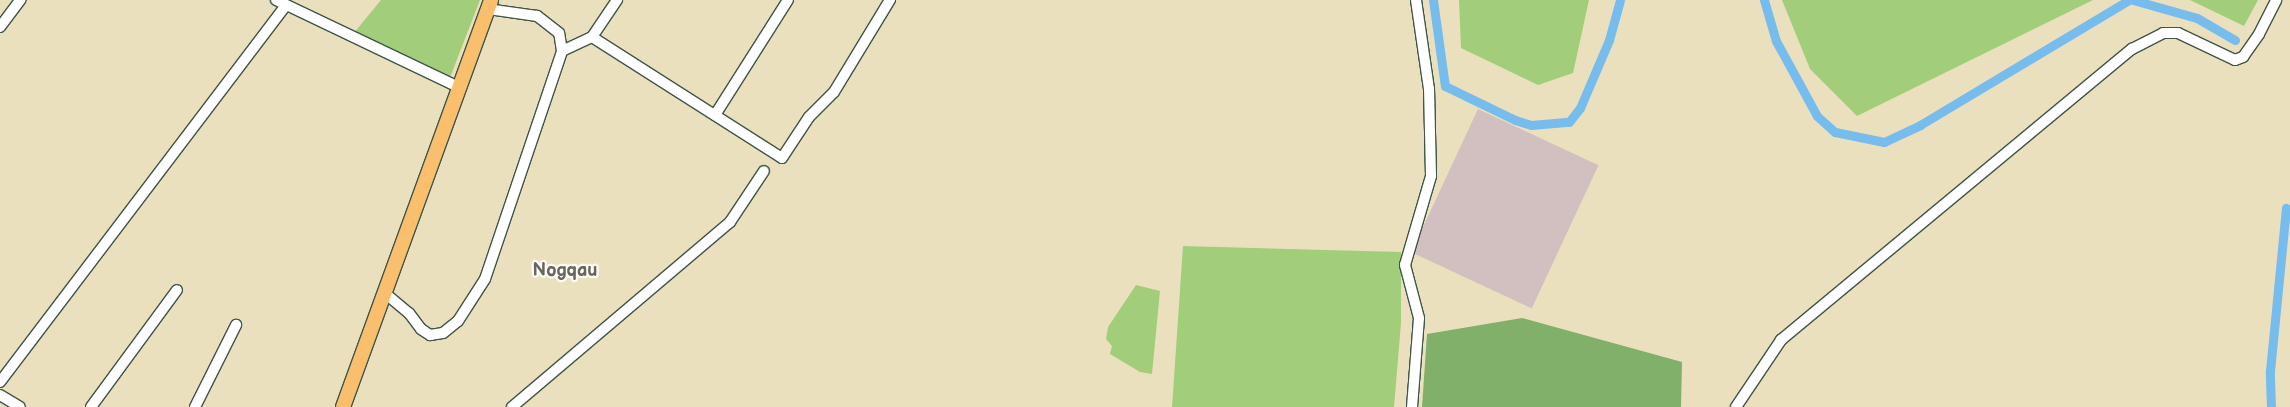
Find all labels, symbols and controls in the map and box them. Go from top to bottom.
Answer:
district label: Nogqau [533,260,597,282]

